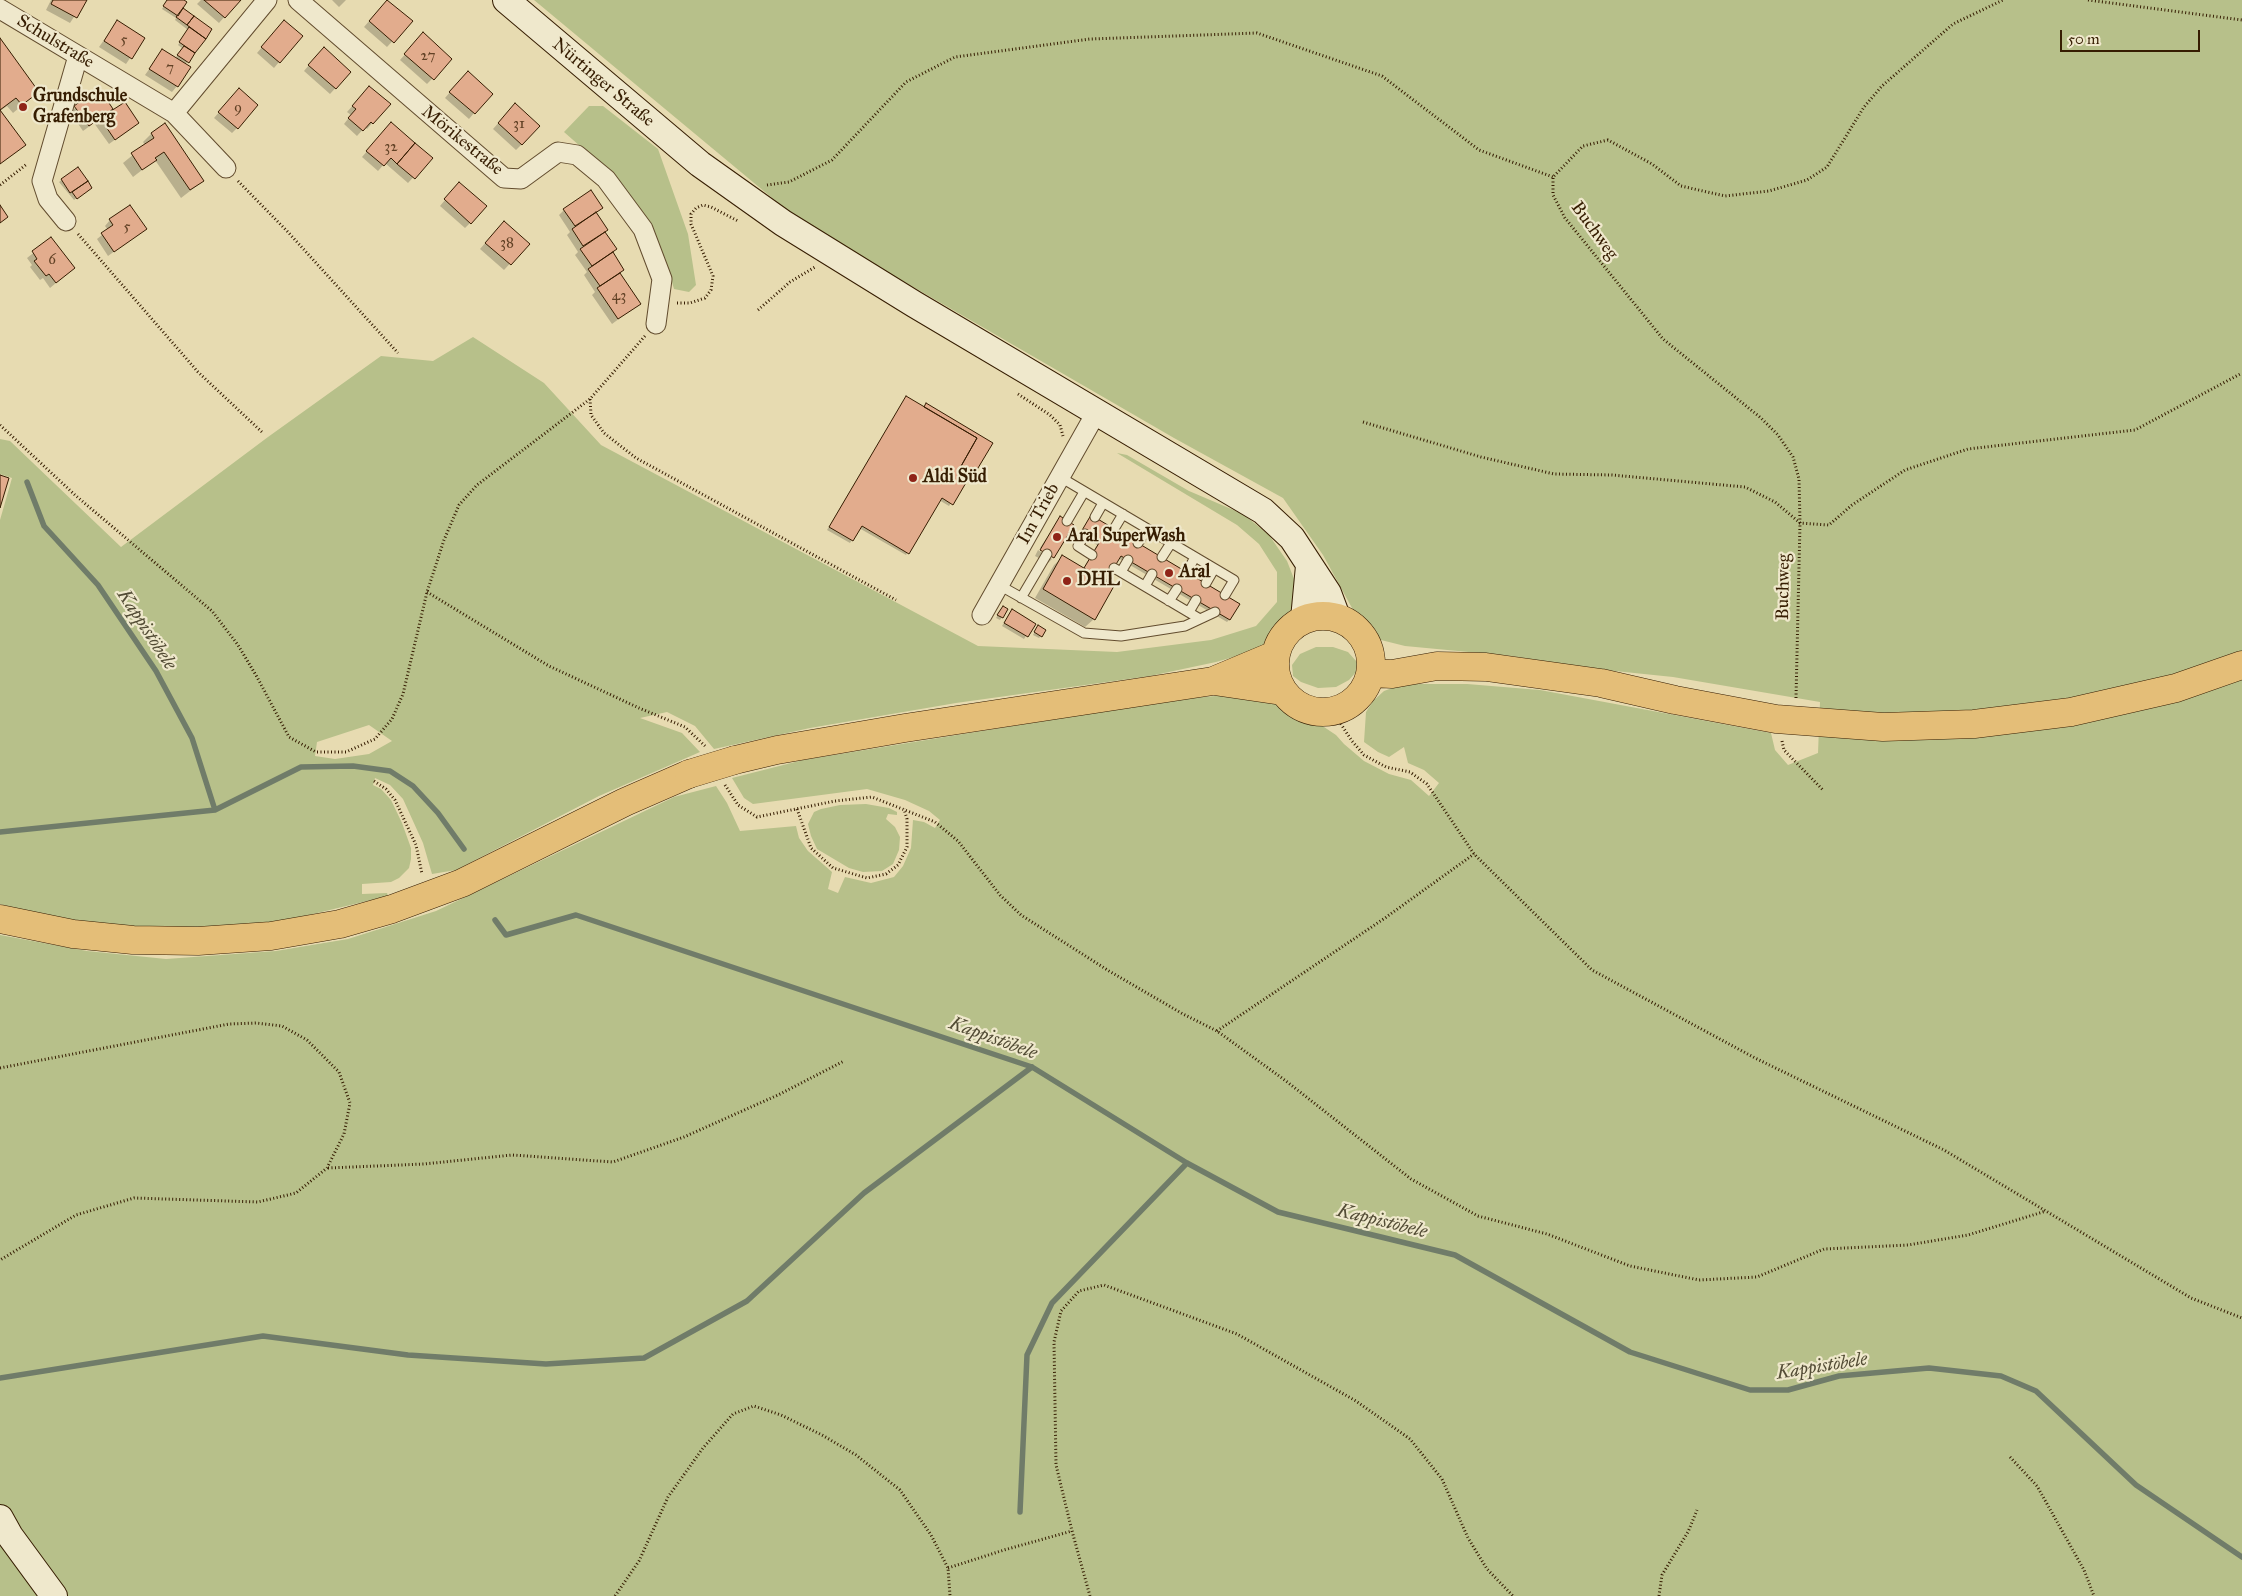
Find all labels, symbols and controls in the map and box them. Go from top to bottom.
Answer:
street label: Schulstraße [12,10,98,74]
scale bar [2062,20,2202,52]
text: 50 m [2068,30,2100,48]
house number: 5 [121,31,127,49]
street label: Nürtinger Straße [547,34,659,132]
house number: 27 [420,47,436,65]
house number: 7 [166,59,174,77]
place label: Grundschule Grafenberg [33,86,127,128]
house number: 9 [234,99,242,117]
marker: Grundschule Grafenberg [17,101,29,113]
street label: Mörikestraße [417,101,507,181]
house number: 31 [513,115,525,133]
house number: 32 [384,138,398,156]
street label: Buchweg [1566,198,1622,264]
house number: 5 [124,218,130,236]
house number: 38 [500,234,514,252]
house number: 6 [48,251,56,269]
house number: 43 [612,287,626,305]
place label: Aldi Süd [923,467,987,489]
marker: Aldi Süd [907,472,919,484]
street label: Im Trieb [1013,480,1065,548]
place label: Aral SuperWash [1067,526,1185,548]
marker: Aral SuperWash [1051,531,1063,543]
street label: Buchweg [1773,554,1795,620]
place label: Aral [1179,562,1210,584]
marker: Aral [1163,567,1175,579]
place label: DHL [1077,570,1120,592]
marker: DHL [1061,575,1073,587]
water label: Kappistöbele [111,585,181,675]
water label: Kappistöbele [946,1013,1040,1065]
water label: Kappistöbele [1335,1200,1429,1244]
water label: Kappistöbele [1775,1349,1869,1385]

